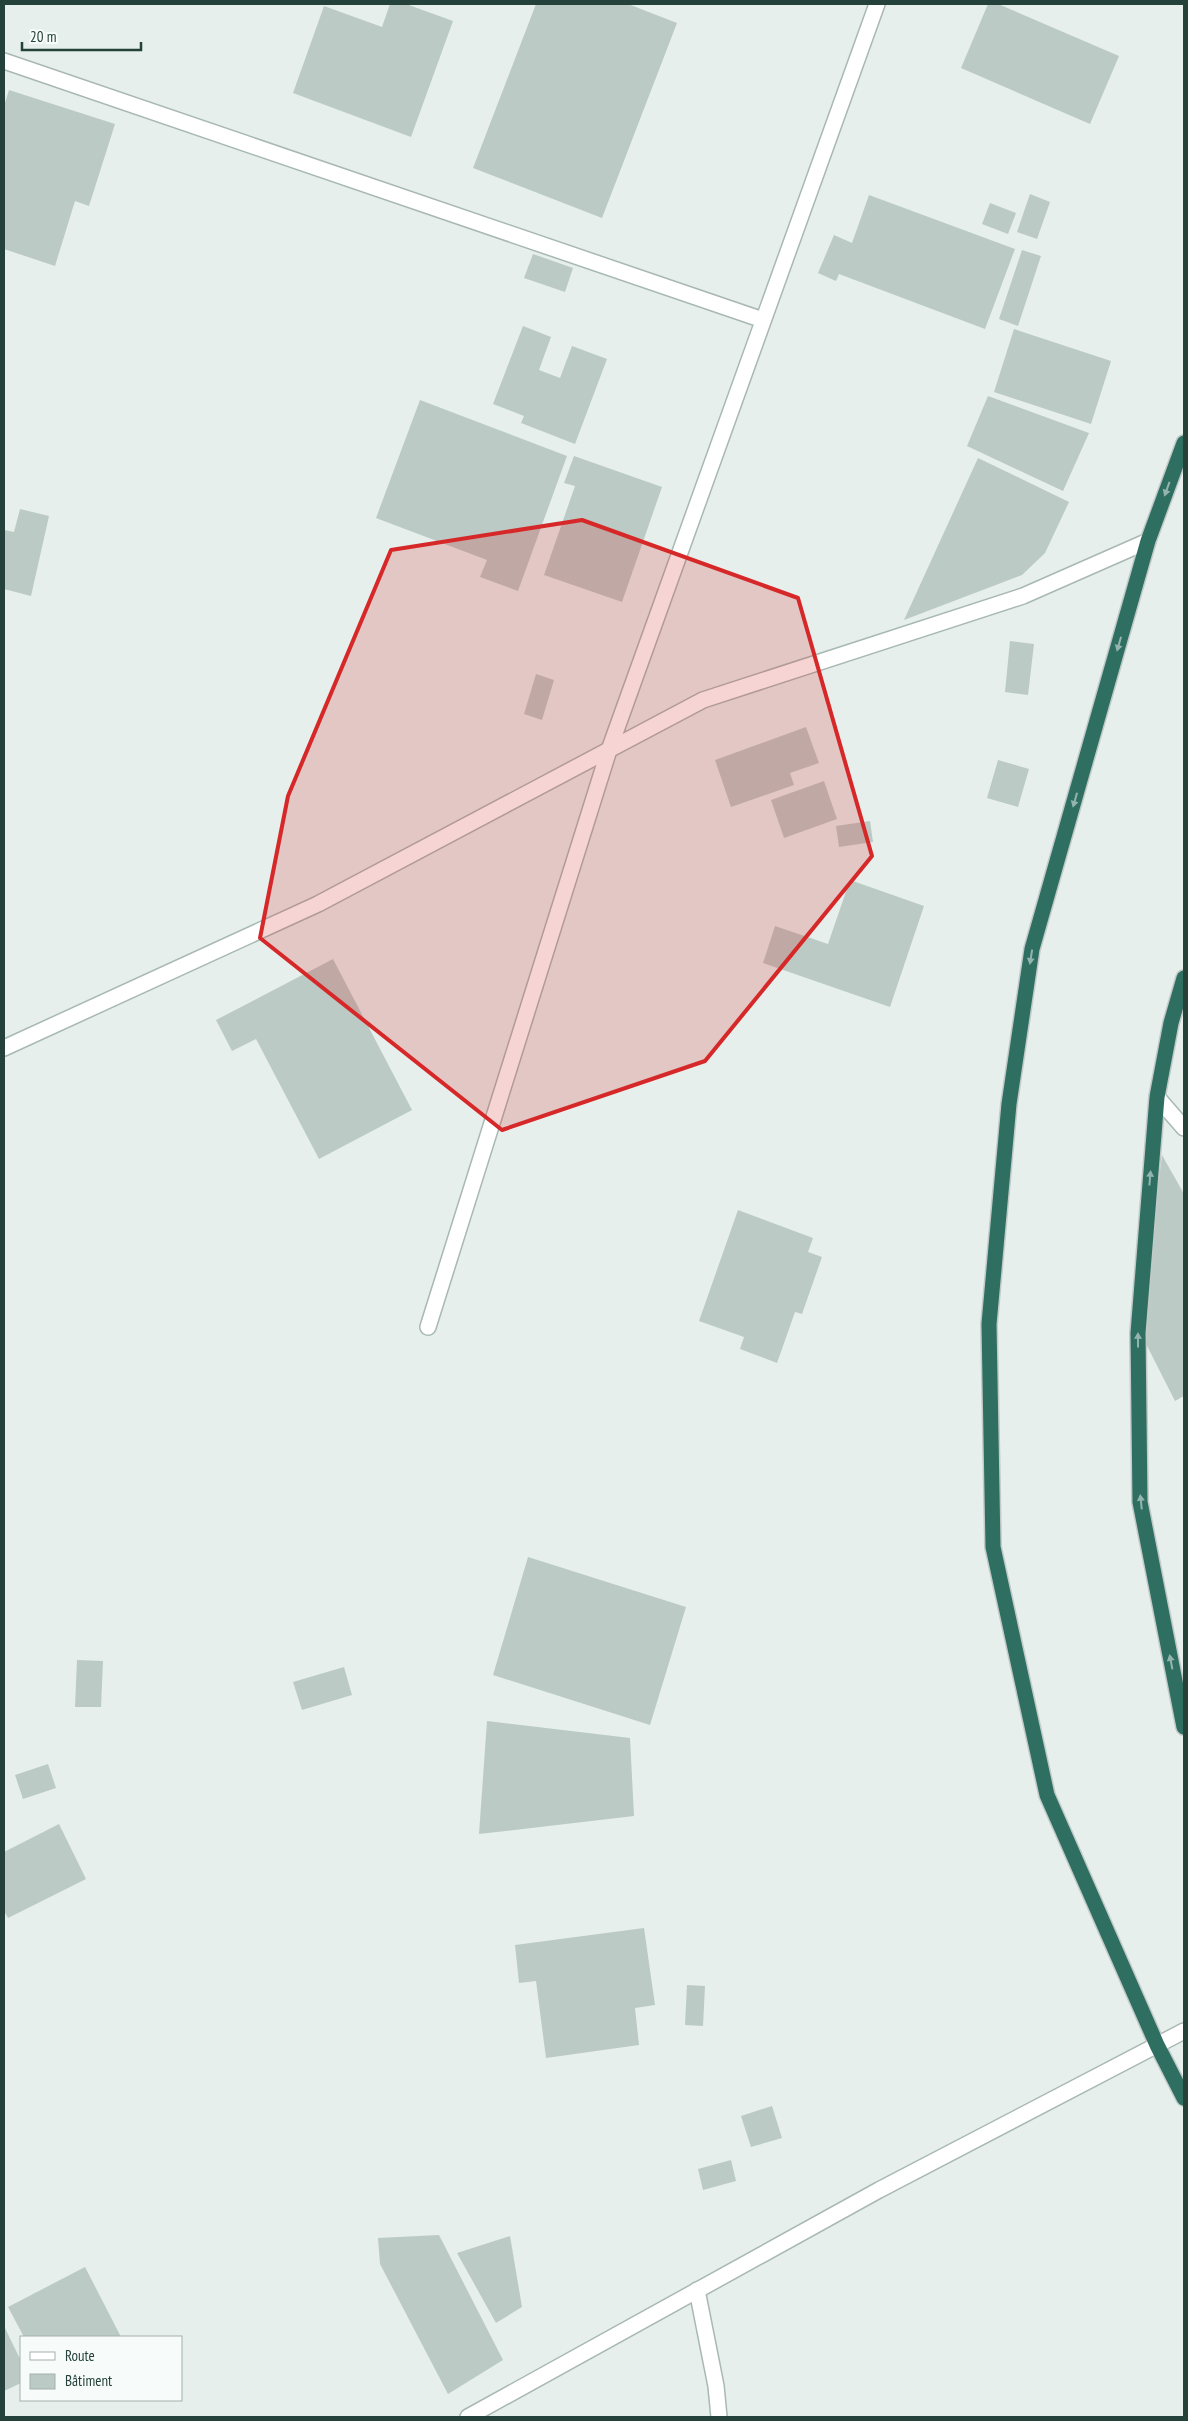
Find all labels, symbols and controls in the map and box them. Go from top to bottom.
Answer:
scale bar [22,20,141,52]
text: 20 m [30,27,56,46]
one-way arrow [1163,482,1171,497]
one-way arrow [1115,636,1123,652]
one-way arrow [1070,793,1078,808]
one-way arrow [1027,949,1035,965]
one-way arrow [1146,1169,1154,1185]
one-way arrow [1134,1331,1142,1347]
one-way arrow [1137,1494,1145,1510]
one-way arrow [1167,1653,1175,1669]
legend [20,2336,182,2401]
text: Route [65,2346,95,2365]
text: Bâtiment [65,2371,112,2390]

